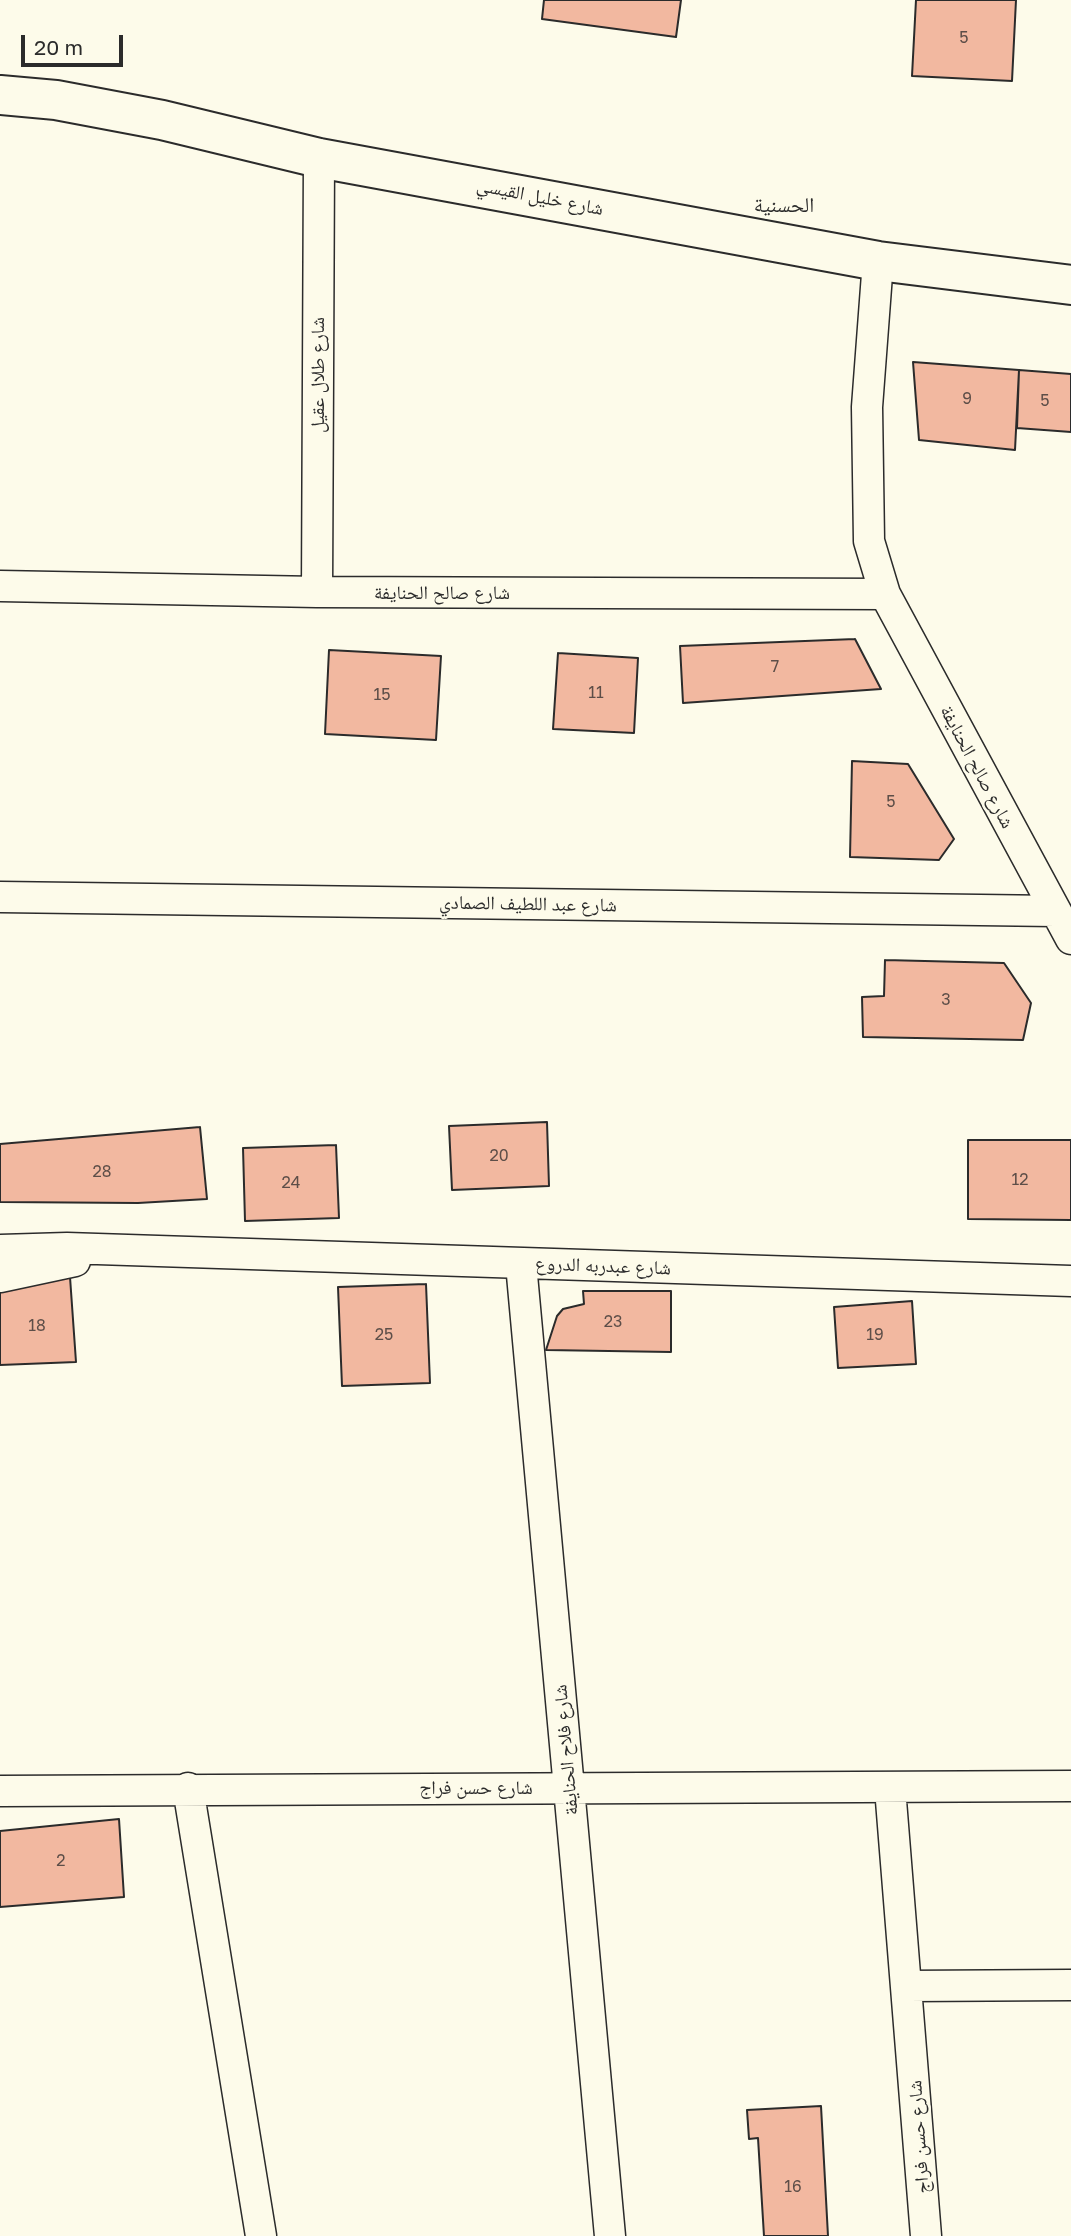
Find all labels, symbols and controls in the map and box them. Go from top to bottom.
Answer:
scale bar [24,21,126,65]
house number: 5 [959,28,969,48]
text: 20 m [34,34,83,60]
street label: شارع خليل القيسي [475,174,605,220]
district label: الحسنية [754,192,814,218]
street label: شارع طلال عقيل [307,317,329,433]
house number: 9 [962,389,972,409]
house number: 5 [1040,391,1050,411]
street label: شارع صالح الحنايفة [374,582,510,604]
house number: 7 [771,657,779,677]
house number: 11 [588,683,604,703]
house number: 15 [373,685,391,705]
street label: شارع صالح الحنايفة [935,702,1019,832]
house number: 5 [886,792,896,812]
street label: شارع عبد اللطيف الصمادي [439,891,617,917]
house number: 3 [941,990,951,1010]
house number: 20 [489,1146,509,1166]
house number: 28 [92,1162,112,1182]
house number: 12 [1011,1170,1029,1190]
house number: 24 [281,1173,301,1193]
street label: شارع عبدربه الدروع [535,1252,671,1280]
house number: 23 [604,1312,622,1332]
house number: 18 [28,1316,46,1336]
house number: 25 [375,1325,393,1345]
house number: 19 [866,1325,884,1345]
street label: شارع فلاح الحنايفة [549,1684,583,1816]
street label: شارع حسن فراج [419,1777,533,1799]
house number: 2 [56,1851,66,1871]
street label: شارع حسن فراج [904,2080,934,2194]
house number: 16 [784,2177,802,2197]

